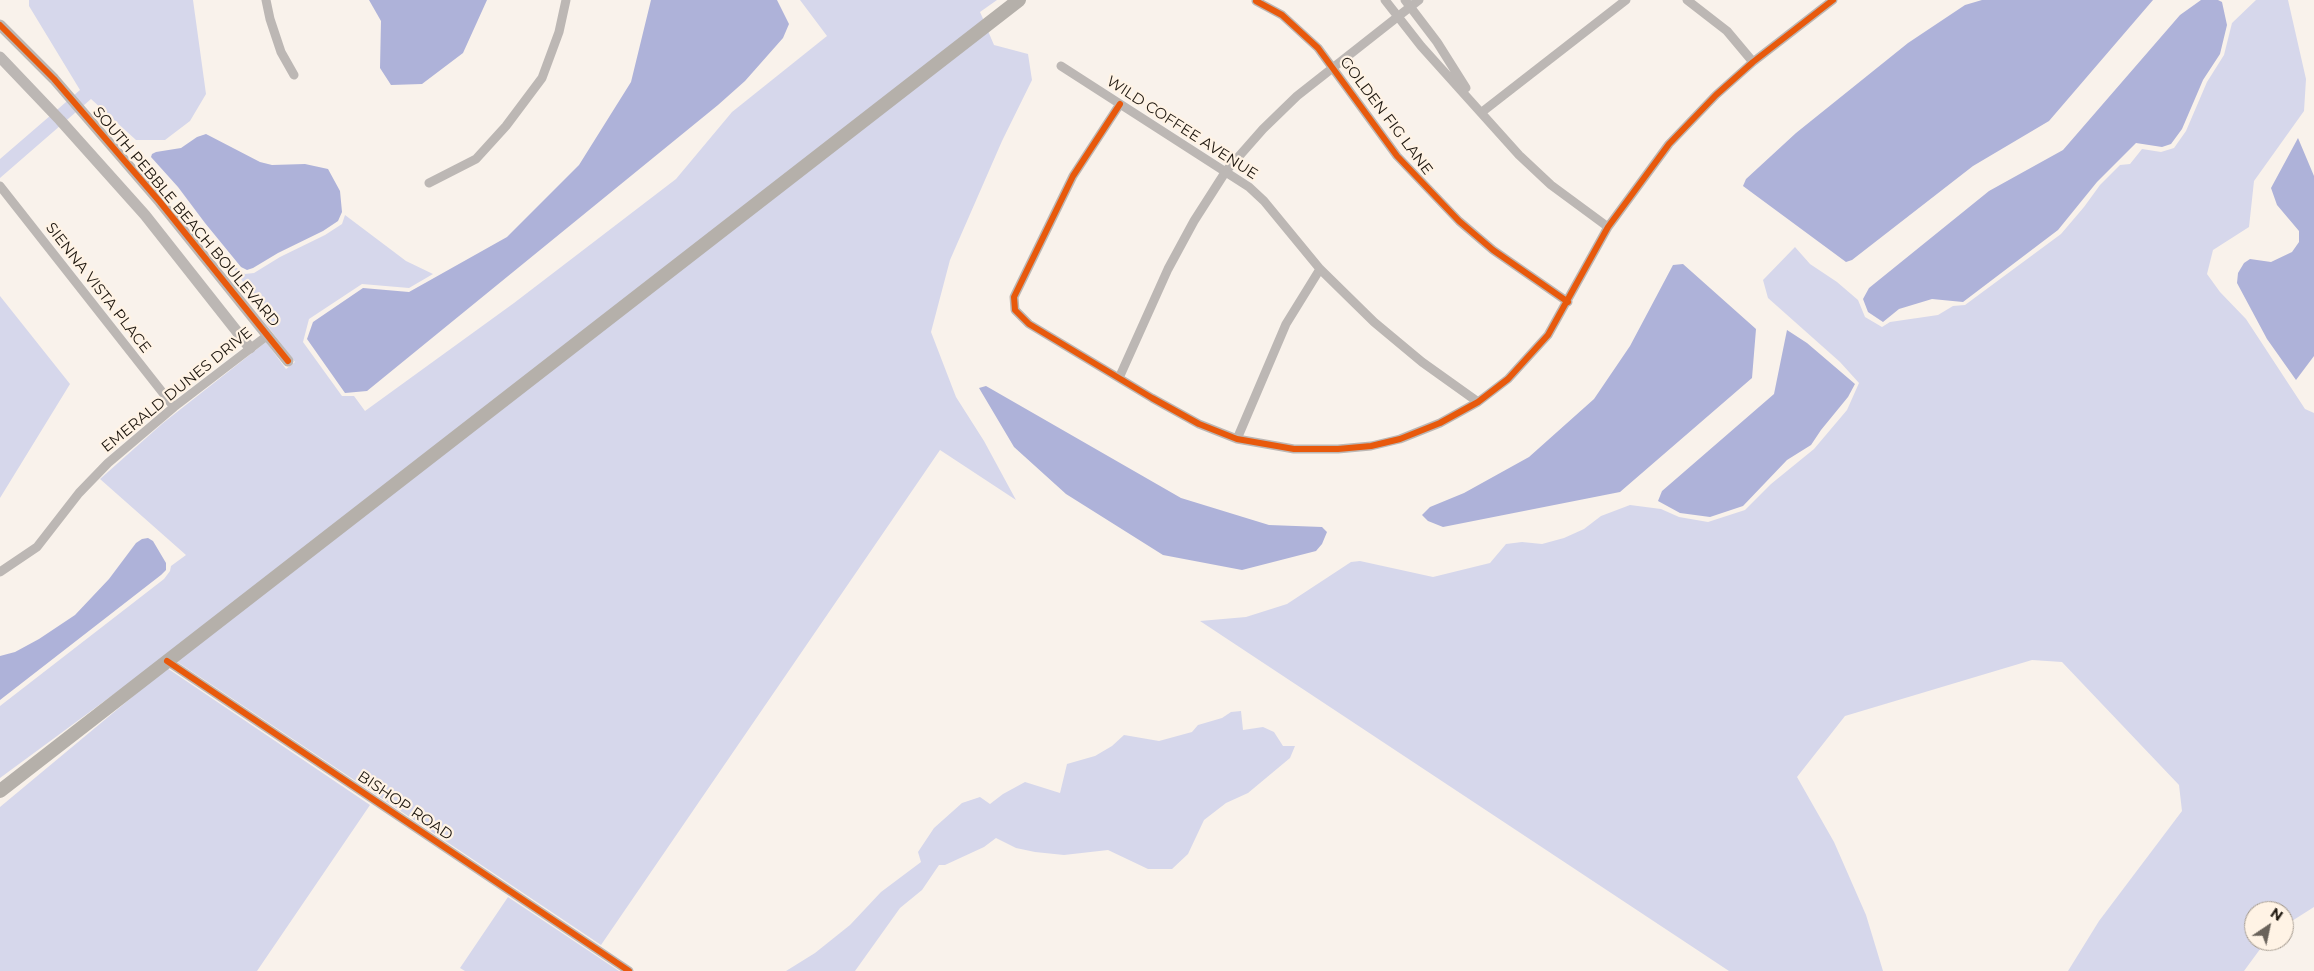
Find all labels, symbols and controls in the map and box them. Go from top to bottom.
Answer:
street label: GOLDEN FIG LANE [1336,54,1436,178]
street label: WILD COFFEE AVENUE [1103,72,1261,184]
street label: SOUTH PEBBLE BEACH BOULEVARD [89,103,283,331]
street label: SIENNA VISTA PLACE [42,219,154,357]
street label: EMERALD DUNES DRIVE [98,324,256,456]
street label: BISHOP ROAD [354,768,456,844]
north arrow [2244,901,2294,951]
text: N [2267,904,2287,925]

